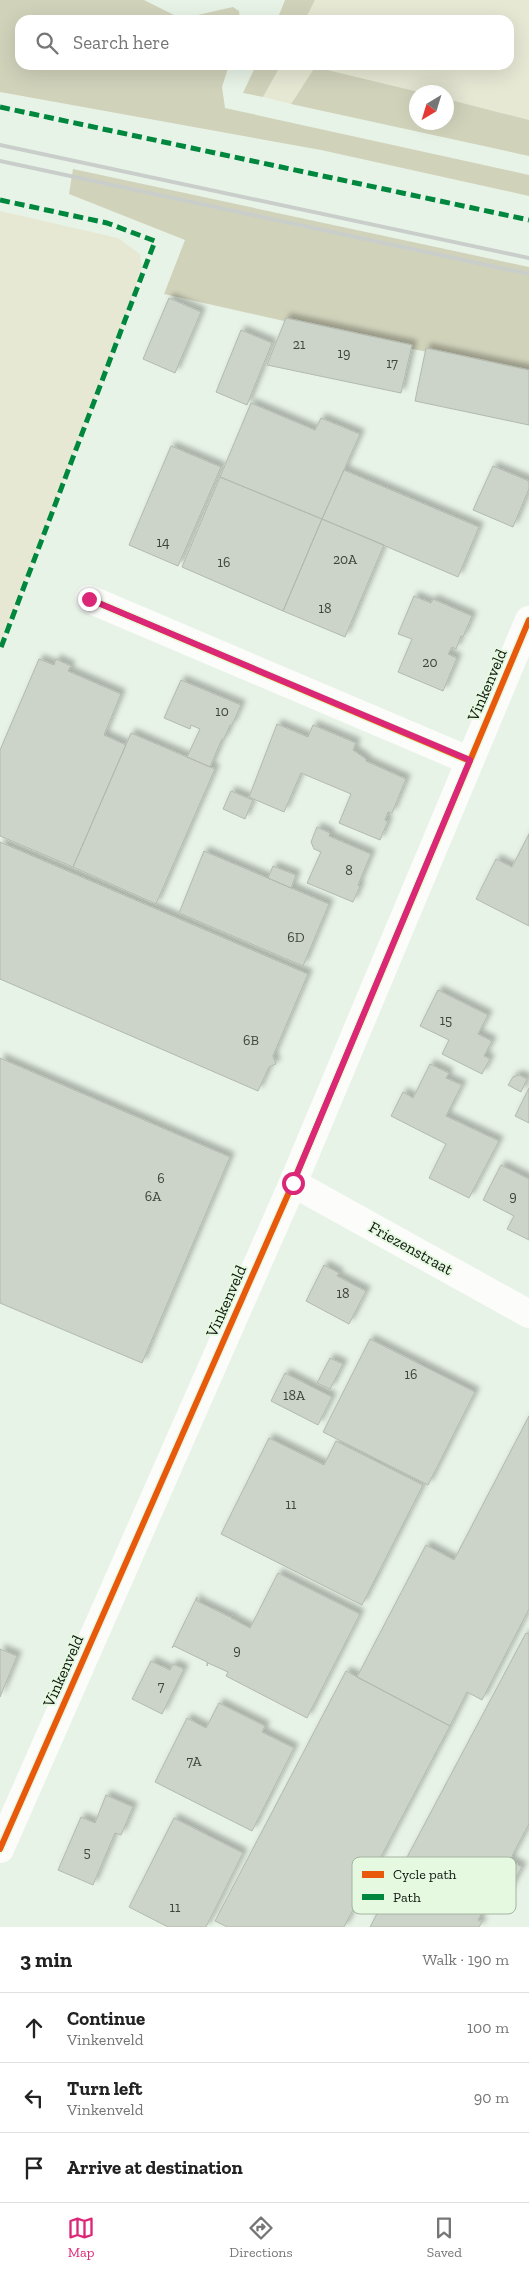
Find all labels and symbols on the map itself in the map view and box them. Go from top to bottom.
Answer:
north arrow [409,85,454,130]
house number: 21 [293,336,306,353]
house number: 19 [338,345,350,362]
house number: 17 [386,355,398,372]
house number: 14 [157,534,170,551]
house number: 20A [333,551,358,568]
house number: 16 [218,554,230,571]
route end [78,588,101,611]
house number: 18 [319,600,331,617]
street label: Vinkenveld [463,646,511,725]
house number: 20 [422,654,438,671]
house number: 10 [215,703,229,720]
house number: 8 [345,862,353,879]
house number: 6D [287,929,305,946]
house number: 15 [440,1012,452,1029]
house number: 6B [243,1032,259,1049]
house number: 6 [157,1170,165,1187]
route start [282,1172,305,1195]
house number: 6A [145,1188,162,1205]
house number: 9 [509,1188,517,1205]
street label: Friezenstraat [366,1217,456,1279]
street label: Vinkenveld [201,1262,250,1341]
house number: 18 [337,1285,349,1302]
house number: 16 [405,1366,417,1383]
house number: 18A [283,1387,306,1404]
house number: 11 [286,1496,297,1513]
street label: Vinkenveld [38,1632,87,1711]
house number: 9 [233,1642,241,1659]
house number: 7 [158,1678,165,1695]
house number: 7A [186,1753,203,1770]
house number: 5 [83,1844,91,1861]
legend [352,1857,516,1914]
text: Cycle path [393,1866,457,1883]
text: Path [393,1889,421,1906]
house number: 11 [170,1899,181,1916]

